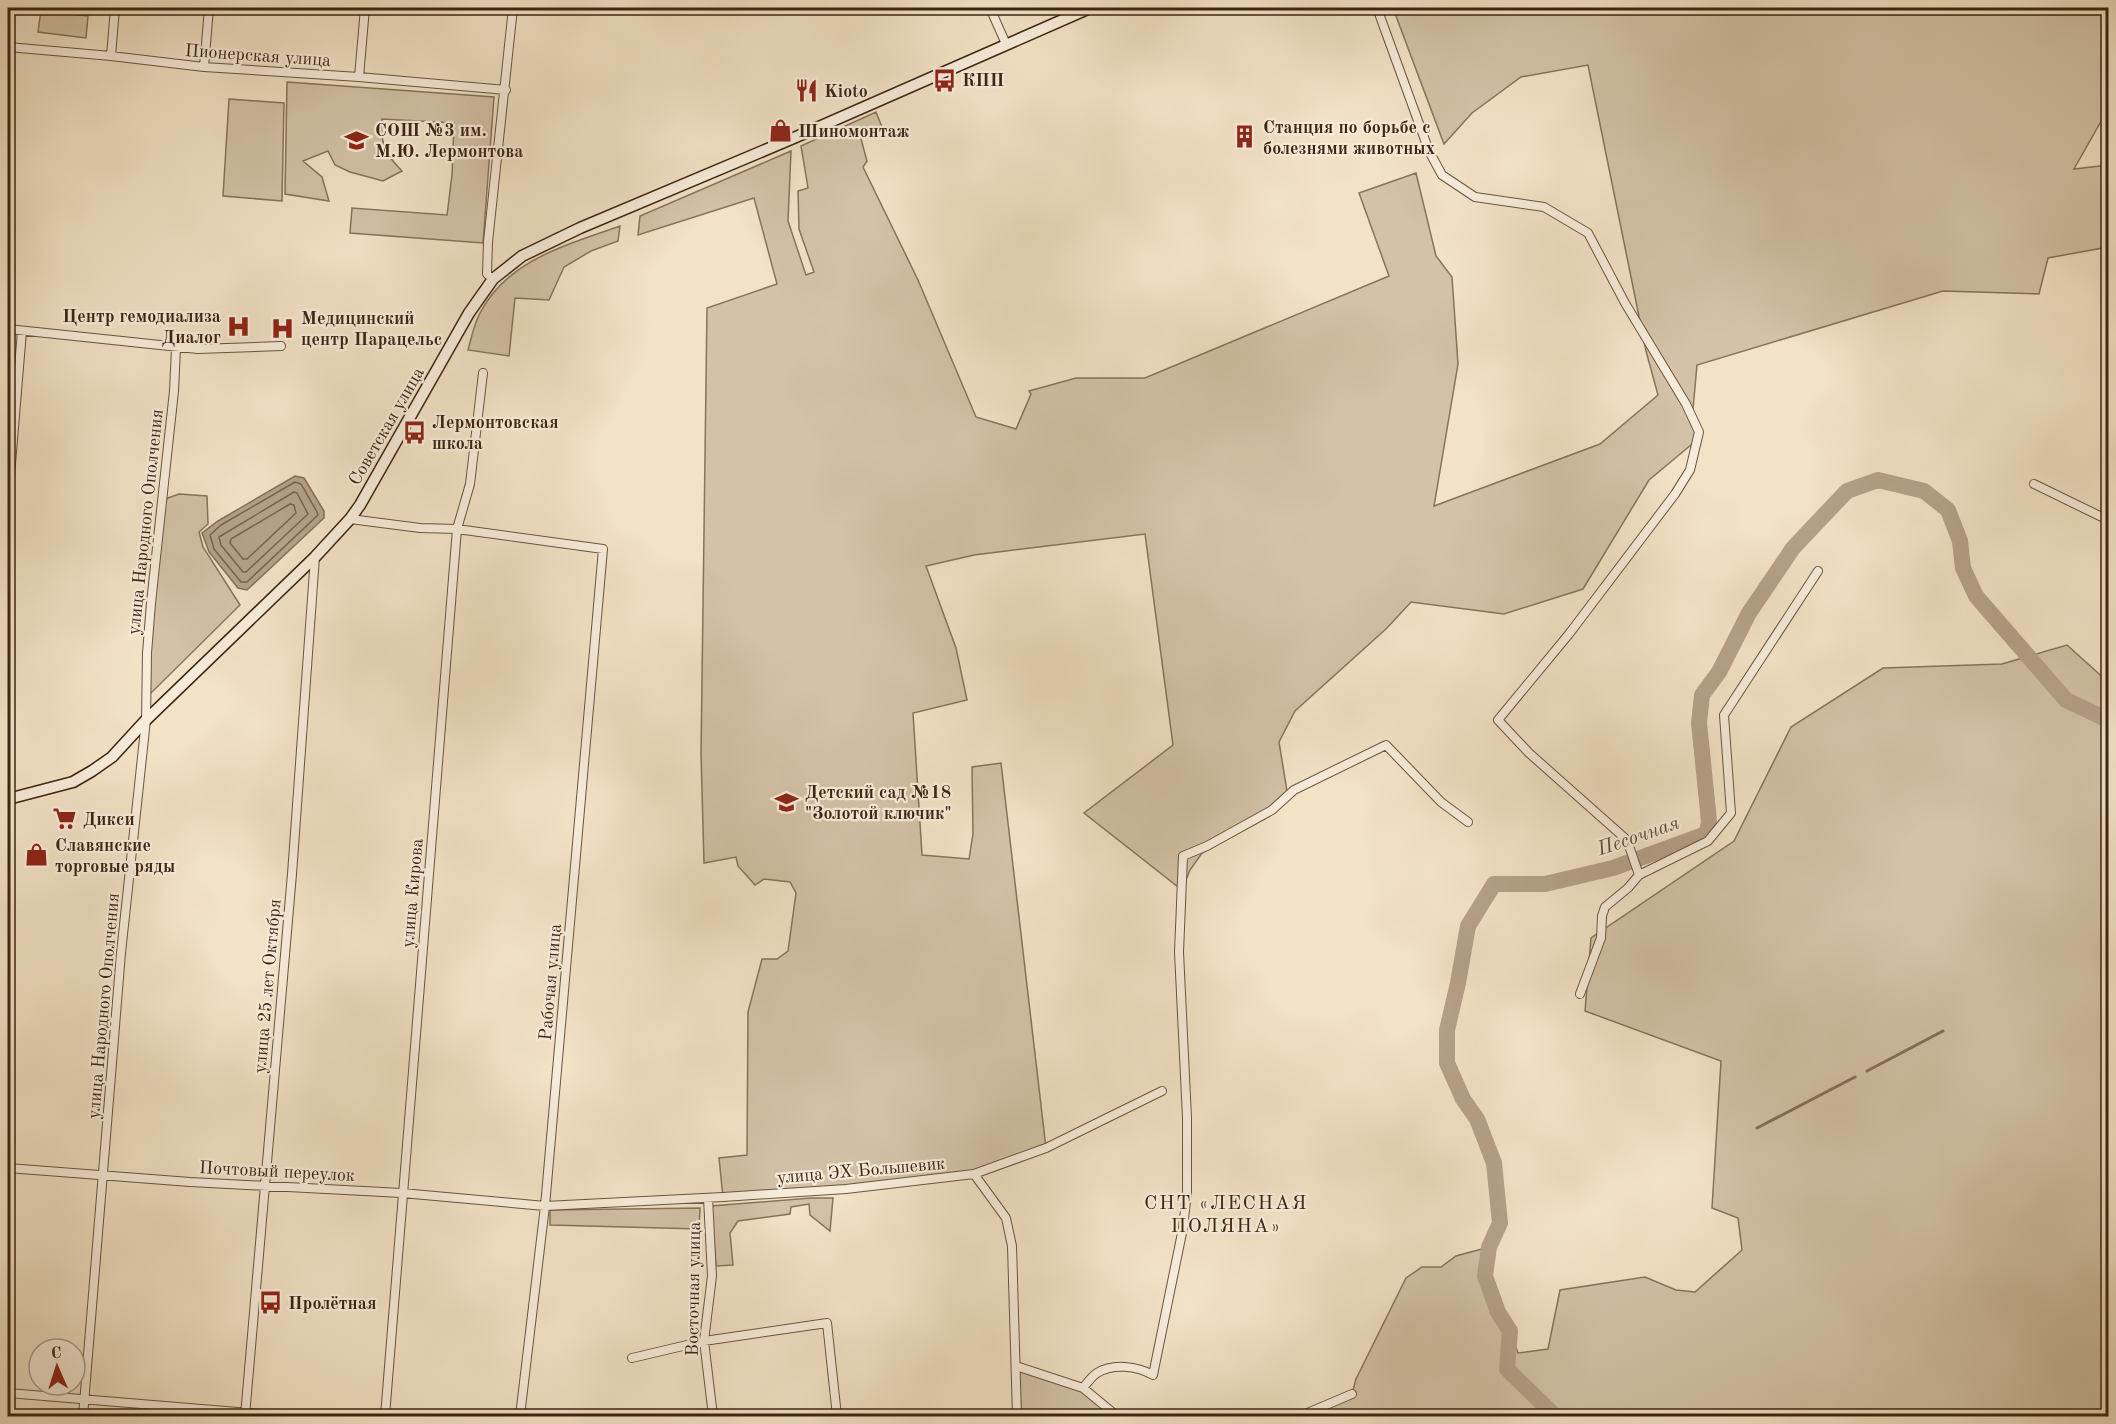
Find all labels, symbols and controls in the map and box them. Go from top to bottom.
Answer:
street label: Пионерская улица [184,42,332,70]
bus stop icon: КПП [931,67,957,93]
place label: КПП [962,72,1004,90]
restaurant icon: Kioto [793,78,819,104]
place label: Kioto [824,83,868,101]
shop icon: Шиномонтаж [767,118,793,144]
place label: Станция по борьбе с болезнями животных [1263,119,1435,158]
place label: СОШ №3 им. М.Ю. Лермонтова [375,122,524,161]
place label: Шиномонтаж [798,123,910,141]
building icon: Станция по борьбе с болезнями животных [1232,124,1258,150]
school or university icon: СОШ №3 им. М.Ю. Лермонтова [344,127,370,153]
place label: Центр гемодиализа Диалог [62,308,221,347]
place label: Медицинский центр Парацельс [301,310,442,349]
hospital icon: Центр гемодиализа Диалог [226,313,252,339]
hospital icon: Медицинский центр Парацельс [270,315,296,341]
street label: Советская улица [346,364,428,488]
street label: улица Народного Ополчения [125,408,167,636]
place label: Лермонтовская школа [432,414,559,453]
bus stop icon: Лермонтовская школа [401,419,427,445]
place label: Детский сад №18 "Золотой ключик" [805,784,952,823]
school or university icon: Детский сад №18 "Золотой ключик" [774,789,800,815]
supermarket icon: Дикси [52,806,78,832]
place label: Дикси [83,811,135,829]
water label: Песочная [1594,813,1682,861]
place label: Славянские торговые ряды [55,837,175,876]
street label: улица Кирова [399,838,427,948]
shop icon: Славянские торговые ряды [24,842,50,868]
street label: улица Народного Ополчения [85,892,123,1120]
street label: улица 25 лет Октября [251,898,285,1074]
street label: Рабочая улица [537,923,565,1041]
street label: улица ЭХ Большевик [776,1155,946,1187]
street label: Почтовый переулок [199,1159,355,1185]
district label: СНТ «ЛЕСНАЯ ПОЛЯНА» [1144,1194,1308,1237]
street label: Восточная улица [684,1221,704,1357]
bus stop icon: Пролётная [257,1290,283,1316]
place label: Пролётная [288,1295,377,1313]
north arrow [27,1337,87,1397]
text: С [51,1346,62,1362]

